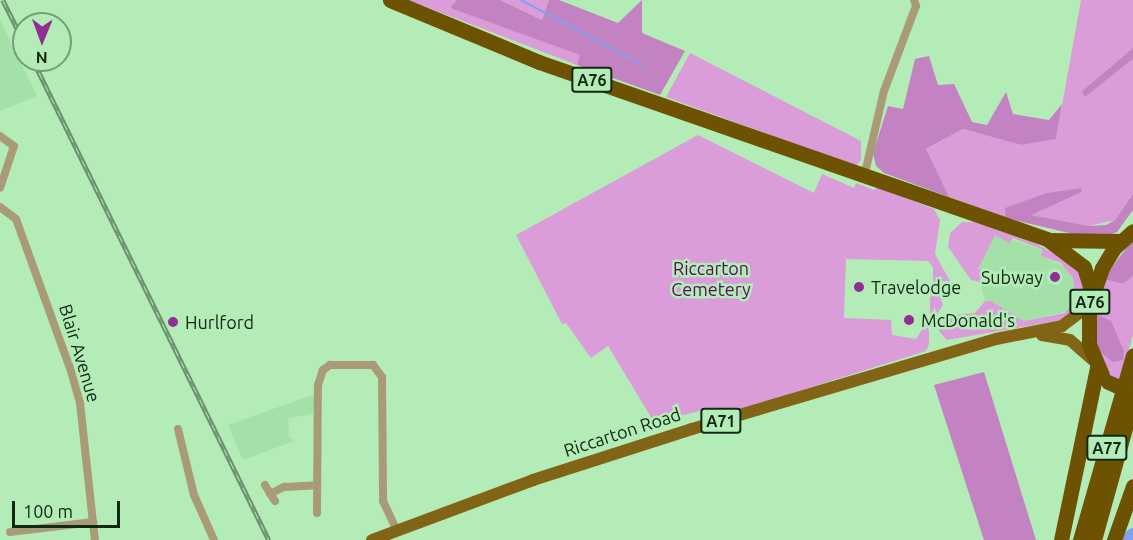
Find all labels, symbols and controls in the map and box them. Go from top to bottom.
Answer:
north arrow [12,12,72,72]
text: N [36,49,48,67]
road number: A76 [571,67,613,93]
park label: Riccarton Cemetery [671,258,751,300]
place label: Subway [981,266,1043,288]
marker: Subway [1048,270,1062,284]
place label: Travelodge [871,276,961,298]
marker: Travelodge [852,280,866,294]
road number: A76 [1069,289,1111,315]
street label: Blair Avenue [55,301,105,405]
place label: McDonald's [921,309,1015,331]
place label: Hurlford [185,311,254,333]
marker: McDonald's [902,313,916,327]
marker: Hurlford [166,315,180,329]
street label: Riccarton Road [561,403,683,461]
road number: A71 [700,408,742,434]
road number: A77 [1086,435,1128,461]
scale bar [15,489,123,527]
text: 100 m [23,501,73,521]

